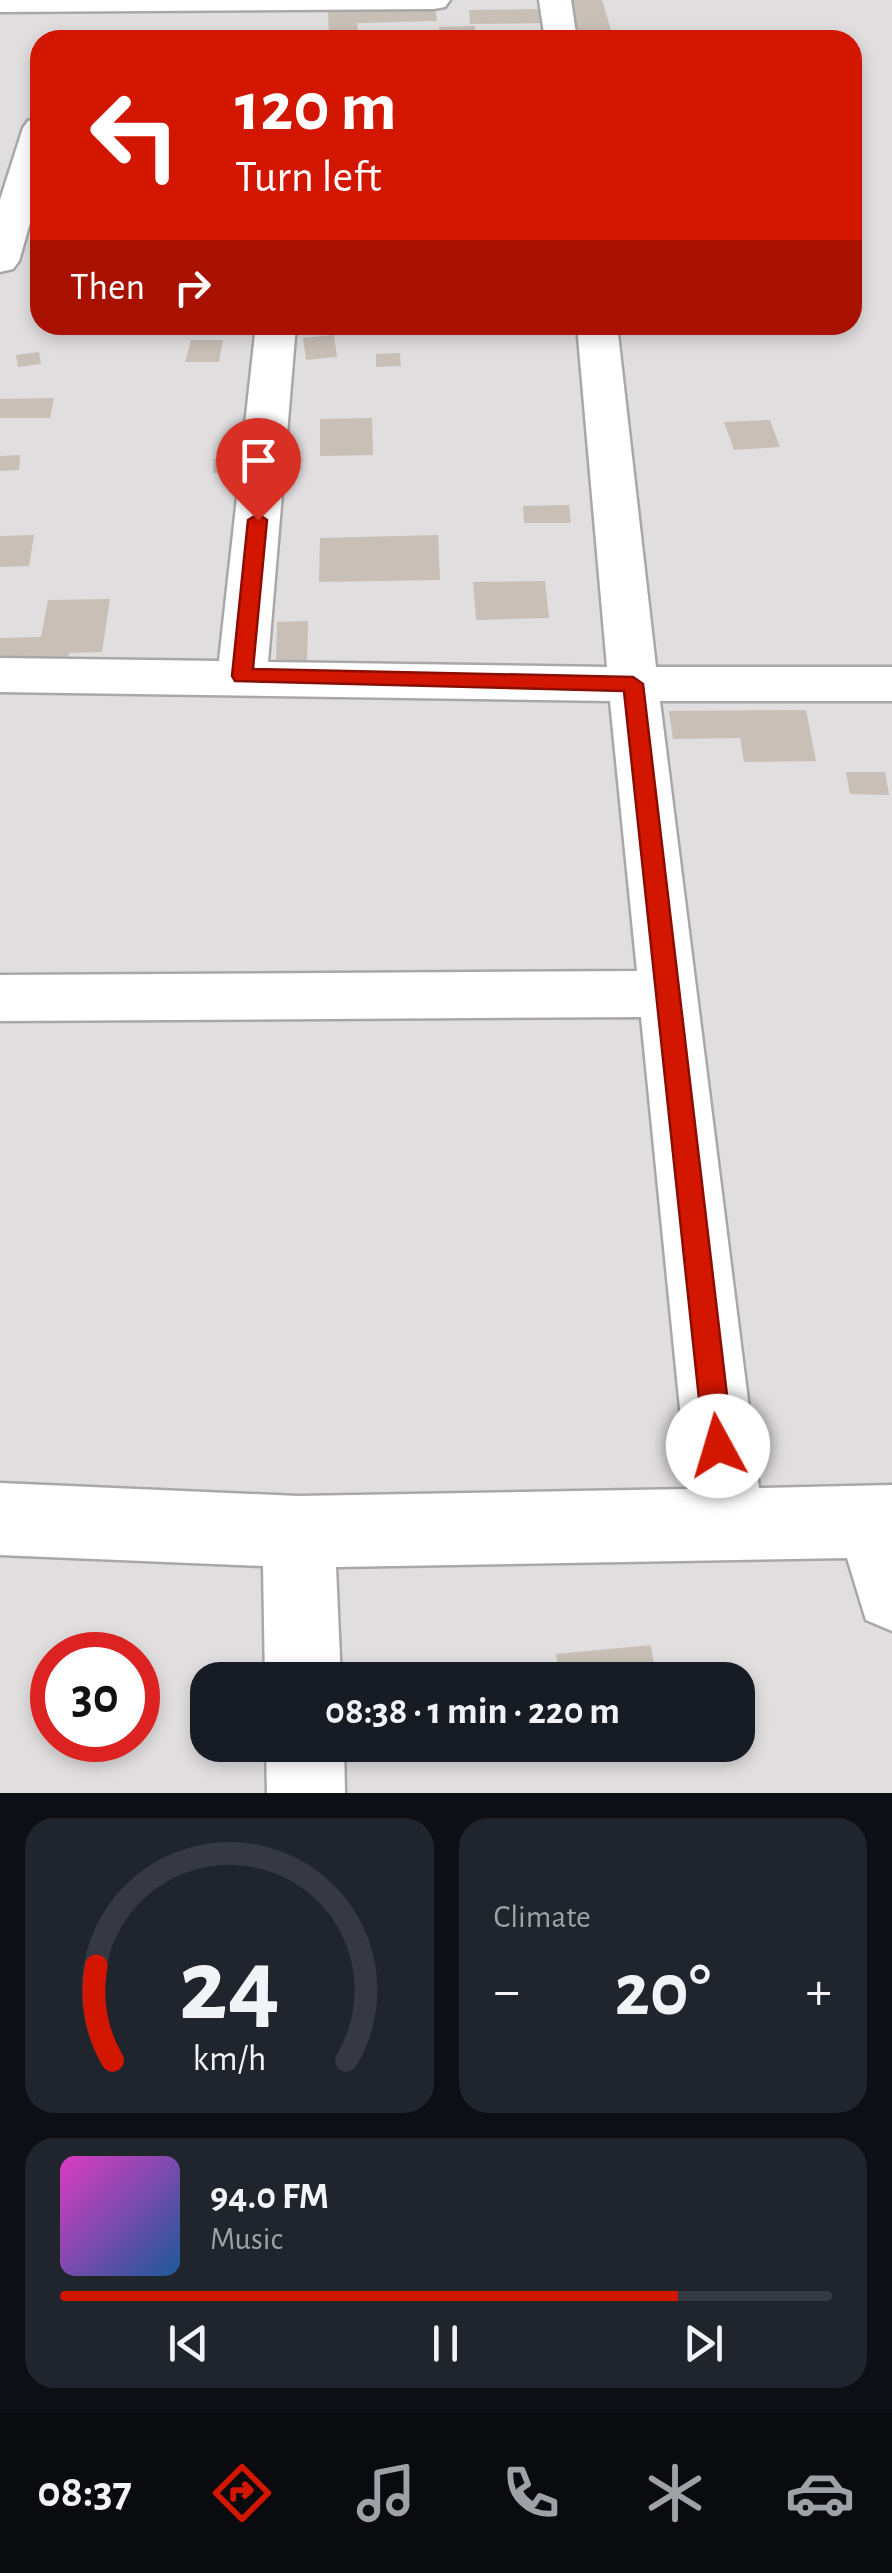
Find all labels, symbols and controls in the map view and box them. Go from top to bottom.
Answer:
icon: left [70,70,200,200]
text: 120 m [235,73,397,143]
text: Turn left [235,155,382,200]
icon: right [165,260,220,315]
text: Then [70,269,145,307]
pin [216,418,301,521]
icon: arrive [231,433,286,488]
position arrow [666,1394,770,1498]
speed limit sign: 30 [30,1632,160,1762]
text: 08:38 · 1 min · 220 m [325,1693,620,1731]
text: Climate [494,1901,591,1933]
text: 24 [179,1935,280,2039]
text: 20° [615,1954,711,2029]
text: − [494,1964,520,2019]
text: + [806,1964,832,2019]
text: km/h [192,2041,266,2077]
text: 94.0 FM [210,2178,329,2216]
text: Music [210,2223,283,2255]
icon: previous [161,2316,216,2371]
icon: pause [418,2316,473,2371]
icon: next [676,2316,731,2371]
icon: directions [207,2458,277,2528]
icon: music [351,2458,421,2528]
icon: phone [496,2458,566,2528]
icon: climate [640,2458,710,2528]
icon: car [785,2458,855,2528]
text: 08:37 [37,2470,132,2515]

